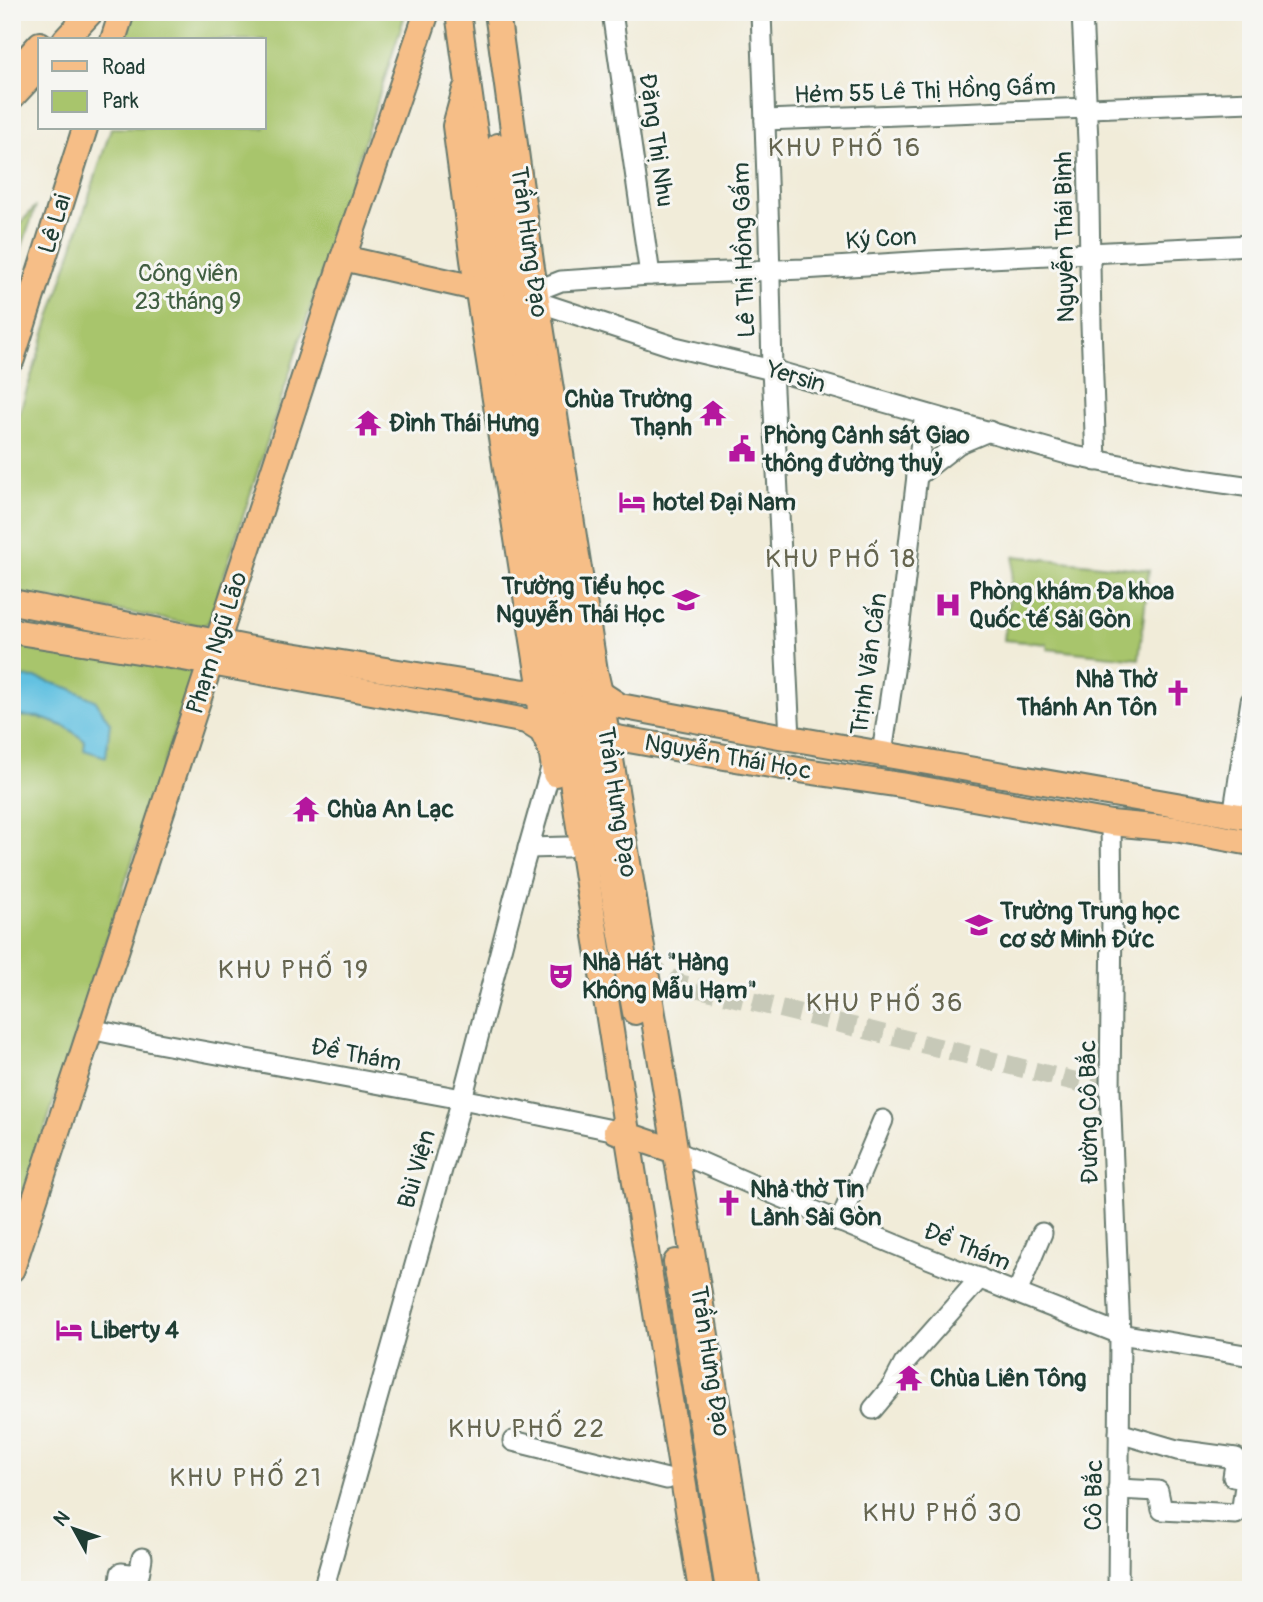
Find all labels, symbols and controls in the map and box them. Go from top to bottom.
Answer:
legend [38,38,266,130]
text: Road [102,54,146,81]
street label: Ðặng Thị Nhu [632,71,680,209]
street label: Hẻm 55 Lê Thị Hồng Gấm [794,72,1056,110]
text: Park [102,88,139,115]
district label: KHU PHỐ 16 [768,128,922,164]
street label: Nguyễn Thái Bình [1049,151,1081,323]
street label: Lê Thị Hồng Gấm [726,162,762,338]
street label: Trần Hưng Đạo [504,165,554,319]
street label: Lê Lai [32,191,78,257]
street label: Ký Con [845,222,917,256]
park label: Công viên 23 tháng 9 [135,259,241,316]
street label: Yersin [762,355,829,399]
place label: Chùa Trường Thạnh [564,385,692,442]
temple icon: Chùa Trường Thạnh [698,398,728,428]
temple icon: Đình Thái Hưng [353,408,383,438]
place label: Đình Thái Hưng [389,409,539,438]
place label: Phòng Cảnh sát Giao thông đường thuỷ [762,421,970,478]
public building icon: Phòng Cảnh sát Giao thông đường thuỷ [727,434,757,464]
hotel icon: hotel Đại Nam [617,487,647,517]
place label: hotel Đại Nam [653,488,796,517]
district label: KHU PHỐ 18 [765,539,917,575]
street label: Phạm Ngũ Lão [180,568,254,718]
place label: Trường Tiểu học Nguyễn Thái Học [496,572,665,629]
place label: Phòng khám Đa khoa Quốc tế Sài Gòn [969,577,1174,634]
school or university icon: Trường Tiểu học Nguyễn Thái Học [671,585,701,615]
hospital icon: Phòng khám Đa khoa Quốc tế Sài Gòn [933,590,963,620]
street label: Trịnh Văn Cấn [845,591,893,737]
place label: Nhà Thờ Thánh An Tôn [1016,665,1158,722]
church icon: Nhà Thờ Thánh An Tôn [1163,678,1193,708]
street label: Trần Hưng Đạo [591,725,643,879]
street label: Nguyễn Thái Học [642,728,814,786]
temple icon: Chùa An Lạc [291,794,321,824]
place label: Chùa An Lạc [327,795,454,824]
place label: Trường Trung học cơ sở Minh Đức [999,897,1180,954]
school or university icon: Trường Trung học cơ sở Minh Đức [964,910,994,940]
place label: Nhà Hát "Hàng Không Mẫu Hạm" [582,948,757,1005]
district label: KHU PHỐ 19 [218,950,370,986]
theatre icon: Nhà Hát "Hàng Không Mẫu Hạm" [546,961,576,991]
district label: KHU PHỐ 36 [806,983,964,1019]
street label: Ðề Thám [308,1032,404,1078]
street label: Đường Cô Bắc [1073,1040,1105,1184]
street label: Bùi Viện [392,1126,442,1212]
place label: Nhà thờ Tin Lành Sài Gòn [750,1175,882,1232]
church icon: Nhà thờ Tin Lành Sài Gòn [714,1188,744,1218]
street label: Ðề Thám [919,1216,1015,1278]
street label: Trần Hưng Đạo [684,1284,736,1438]
hotel icon: Liberty 4 [54,1315,84,1345]
place label: Liberty 4 [90,1316,179,1345]
temple icon: Chùa Liên Tông [894,1363,924,1393]
place label: Chùa Liên Tông [930,1364,1086,1393]
district label: KHU PHỐ 22 [448,1409,606,1445]
district label: KHU PHỐ 21 [169,1458,323,1494]
street label: Cô Bắc [1079,1459,1109,1531]
district label: KHU PHỐ 30 [862,1493,1024,1529]
north arrow [38,1494,108,1564]
text: N [48,1506,75,1531]

